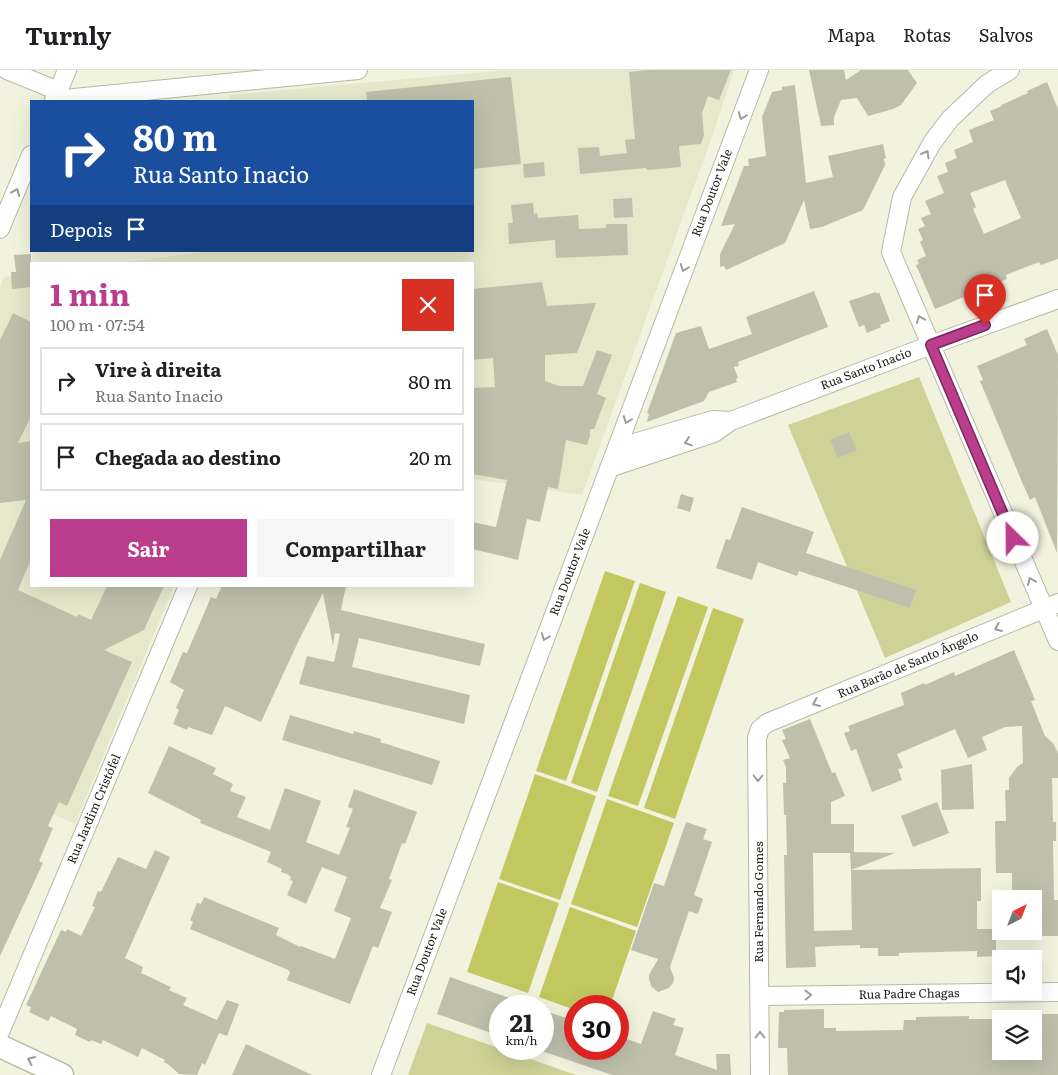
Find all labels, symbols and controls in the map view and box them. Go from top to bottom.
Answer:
text: Turnly [25,17,111,52]
text: Mapa [827,21,875,48]
text: Rotas [903,21,951,48]
text: Salvos [979,21,1033,48]
text: 80 m [133,110,217,162]
one-way arrow [738,111,748,119]
icon: right [50,120,115,185]
street label: Rua Doutor Vale [686,146,736,239]
one-way arrow [919,151,929,160]
text: Rua Santo Inacio [133,157,309,190]
one-way arrow [9,188,20,197]
text: Depois [50,215,112,243]
icon: arrive [122,215,150,243]
one-way arrow [680,263,690,272]
text: 1 min [50,271,130,315]
pin [964,274,1006,325]
button: close [402,279,454,331]
icon: arrive [971,281,999,309]
text: 100 m · 07:54 [50,312,145,336]
one-way arrow [915,315,926,324]
street label: Rua Santo Inacio [818,342,914,394]
text: Vire à direita [95,355,222,383]
icon: right [52,367,80,395]
text: 80 m [408,367,452,395]
text: Rua Santo Inacio [95,383,223,407]
one-way arrow [623,415,633,424]
one-way arrow [684,436,693,446]
icon: arrive [52,443,80,471]
text: Chegada ao destino [95,443,281,471]
text: 20 m [409,443,452,471]
position arrow [986,511,1038,563]
button: Sair [50,519,247,577]
button: Compartilhar [257,519,454,577]
street label: Rua Doutor Vale [544,525,594,618]
one-way arrow [1027,577,1038,586]
one-way arrow [994,621,1003,632]
street label: Rua Barão de Santo Ângelo [834,626,981,702]
one-way arrow [541,633,551,641]
one-way arrow [812,697,821,708]
street label: Rua Jardim Cristófel [62,751,124,866]
one-way arrow [752,774,763,782]
street label: Rua Fernando Gomes [749,841,767,963]
north arrow [992,890,1042,940]
map controls [992,890,1042,1060]
street label: Rua Doutor Vale [401,905,451,998]
button: sound [992,950,1042,1000]
street label: Rua Padre Chagas [858,983,960,1003]
one-way arrow [804,990,812,1000]
speed limit sign: 30 [564,995,629,1060]
text: 21 [510,1003,533,1040]
button: layers [992,1010,1042,1060]
text: km/h [506,1031,537,1049]
one-way arrow [754,1031,765,1039]
one-way arrow [27,1056,36,1067]

